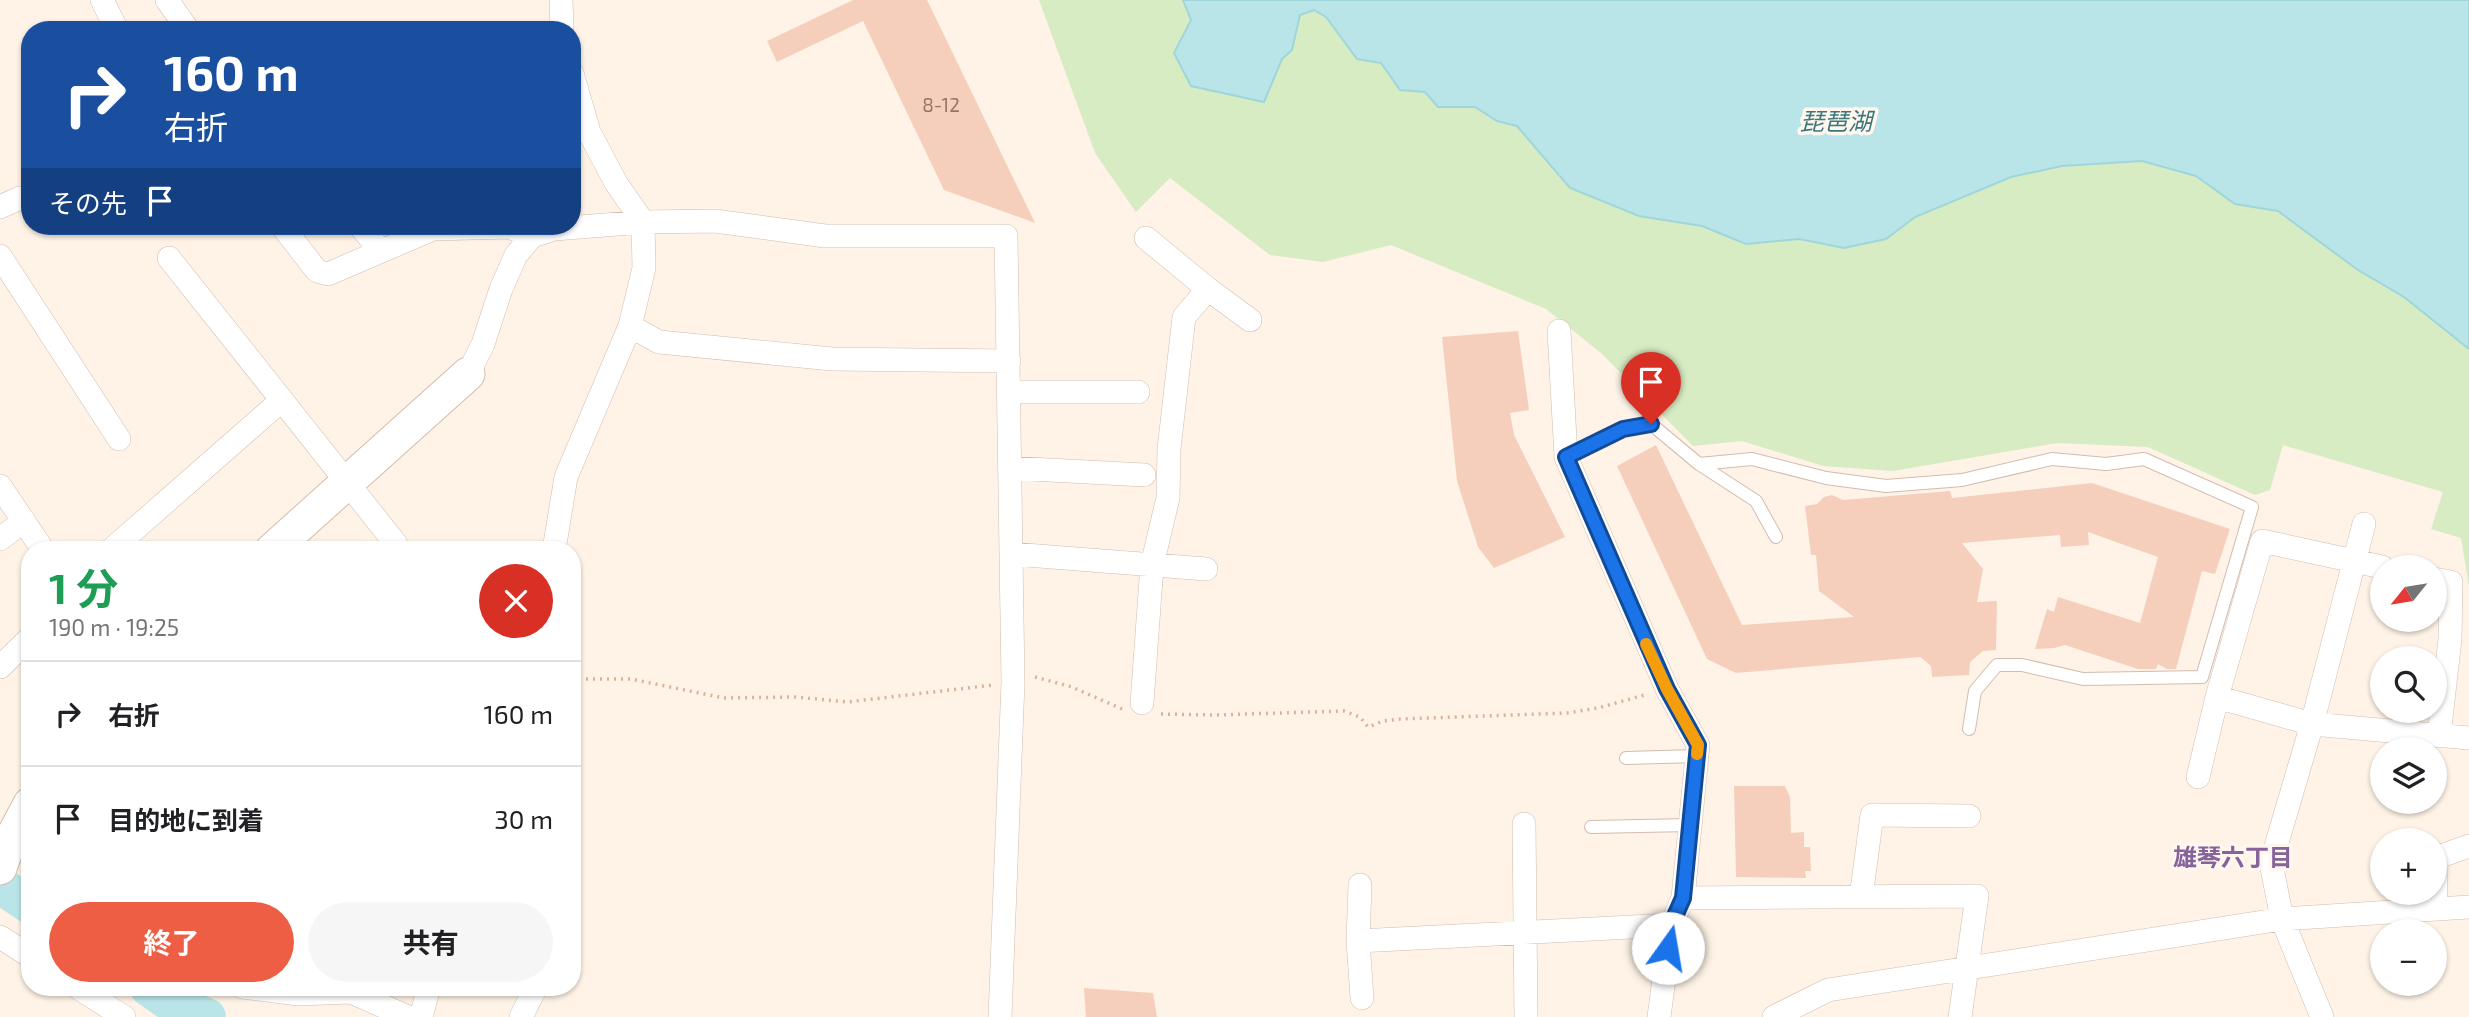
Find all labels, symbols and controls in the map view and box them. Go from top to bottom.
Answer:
text: 160 m [164,42,299,101]
icon: right [49,49,140,140]
house number: 8-12 [922,93,960,116]
water label: 琵琶湖 [1800,106,1876,135]
text: 右折 [164,107,228,145]
icon: arrive [141,182,179,220]
text: その先 [49,187,127,218]
pin [1621,352,1681,424]
icon: arrive [1632,363,1670,401]
north arrow [2370,555,2446,632]
map controls [2370,555,2447,996]
text: 1 分 [49,562,118,612]
button: close [479,564,553,638]
text: 190 m · 19:25 [49,613,179,641]
button: search [2370,646,2447,723]
icon: right [49,695,87,733]
text: 160 m [484,698,553,729]
text: 右折 [108,699,160,730]
button: layers [2370,737,2447,814]
icon: arrive [49,800,87,838]
text: 30 m [494,803,553,834]
text: 目的地に到着 [108,804,264,835]
button: + [2370,828,2447,905]
district label: 雄琴六丁目 [2173,842,2293,871]
button: 終了 [49,902,294,982]
button: 共有 [308,902,553,982]
position arrow [1631,911,1705,985]
button: − [2370,919,2447,996]

